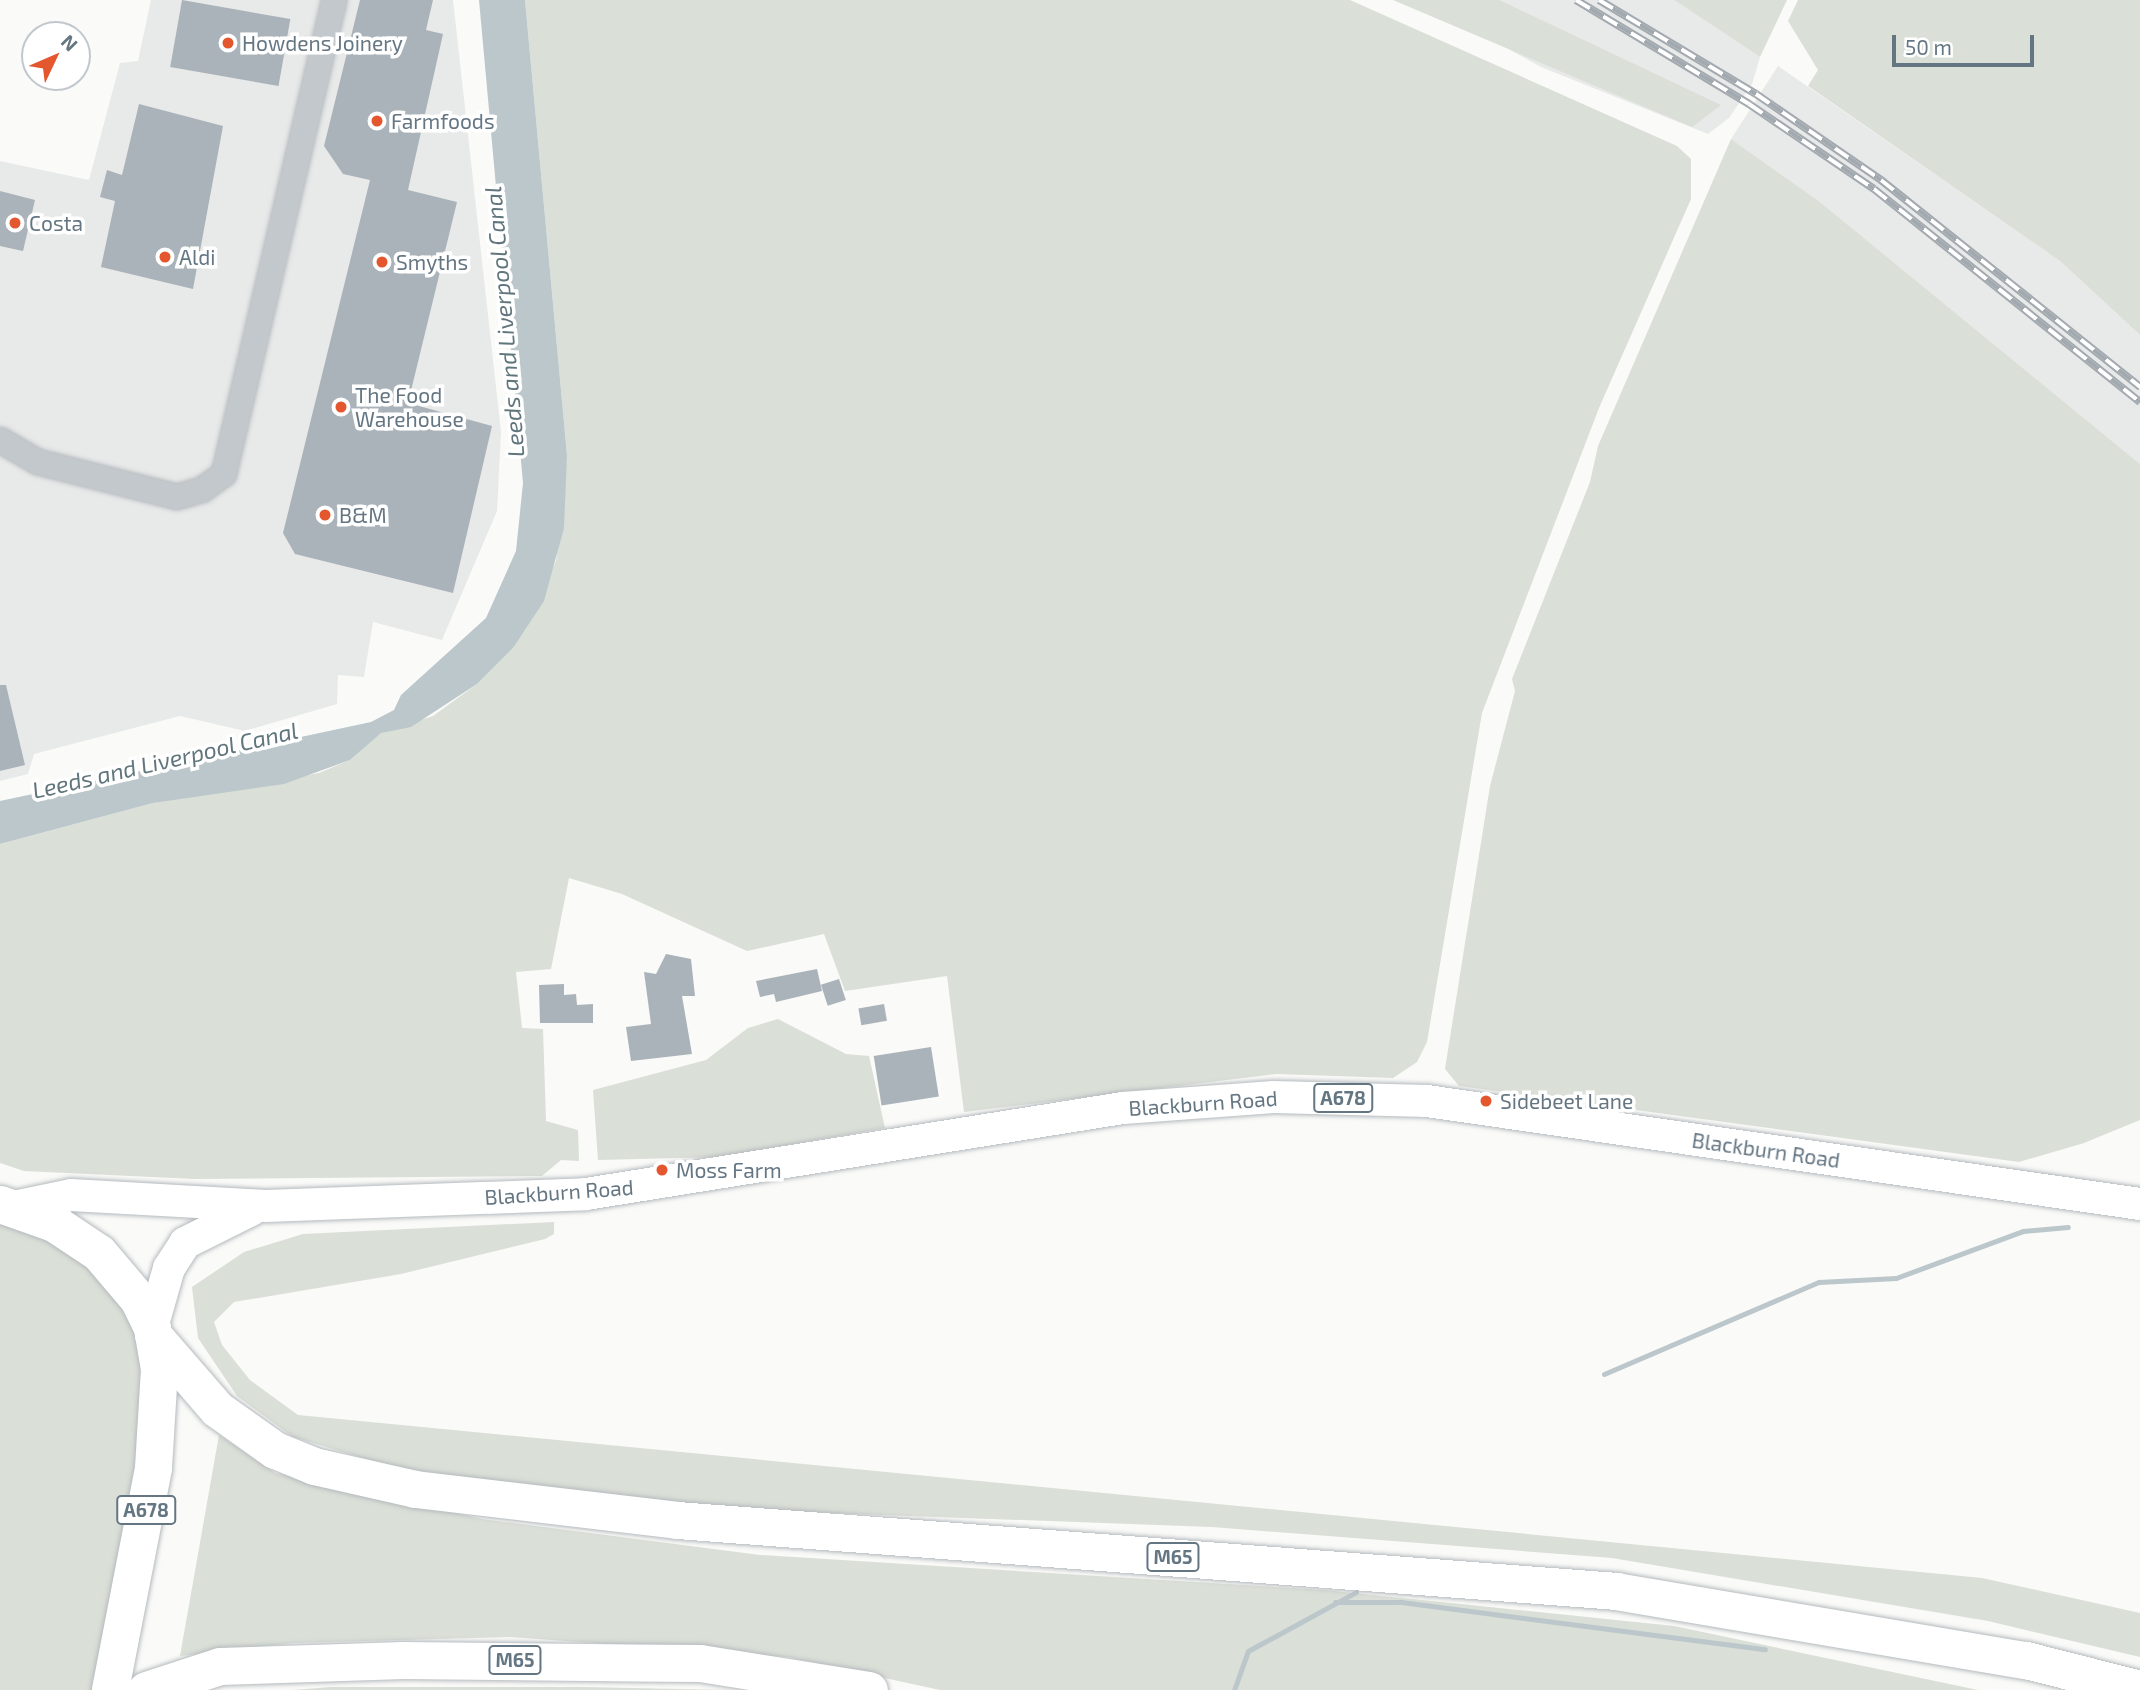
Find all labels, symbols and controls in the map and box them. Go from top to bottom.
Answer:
north arrow [21,21,91,91]
scale bar [1895,21,2037,65]
text: N [57,30,83,55]
place label: Howdens Joinery [242,30,403,56]
text: 50 m [1905,34,1952,59]
marker: Howdens Joinery [220,35,236,51]
place label: Farmfoods [391,108,495,134]
marker: Farmfoods [369,113,385,129]
water label: Leeds and Liverpool Canal [478,185,530,459]
place label: Costa [29,210,83,236]
marker: Costa [7,215,23,231]
place label: Aldi [179,244,216,270]
marker: Aldi [157,249,173,265]
place label: Smyths [396,249,468,275]
marker: Smyths [374,254,390,270]
place label: The Food Warehouse [355,382,464,432]
marker: The Food Warehouse [333,399,349,415]
place label: B&M [339,502,387,528]
marker: B&M [317,507,333,523]
water label: Leeds and Liverpool Canal [29,716,301,804]
road number: A678 [1313,1082,1373,1114]
street label: Blackburn Road [1128,1085,1278,1121]
place label: Sidebeet Lane [1500,1088,1633,1114]
marker: Sidebeet Lane [1478,1093,1494,1109]
street label: Blackburn Road [1690,1127,1842,1173]
place label: Moss Farm [676,1157,782,1183]
marker: Moss Farm [654,1162,670,1178]
street label: Blackburn Road [484,1174,634,1210]
road number: A678 [116,1494,176,1526]
road number: M65 [1145,1541,1201,1572]
road number: M65 [487,1644,543,1676]

